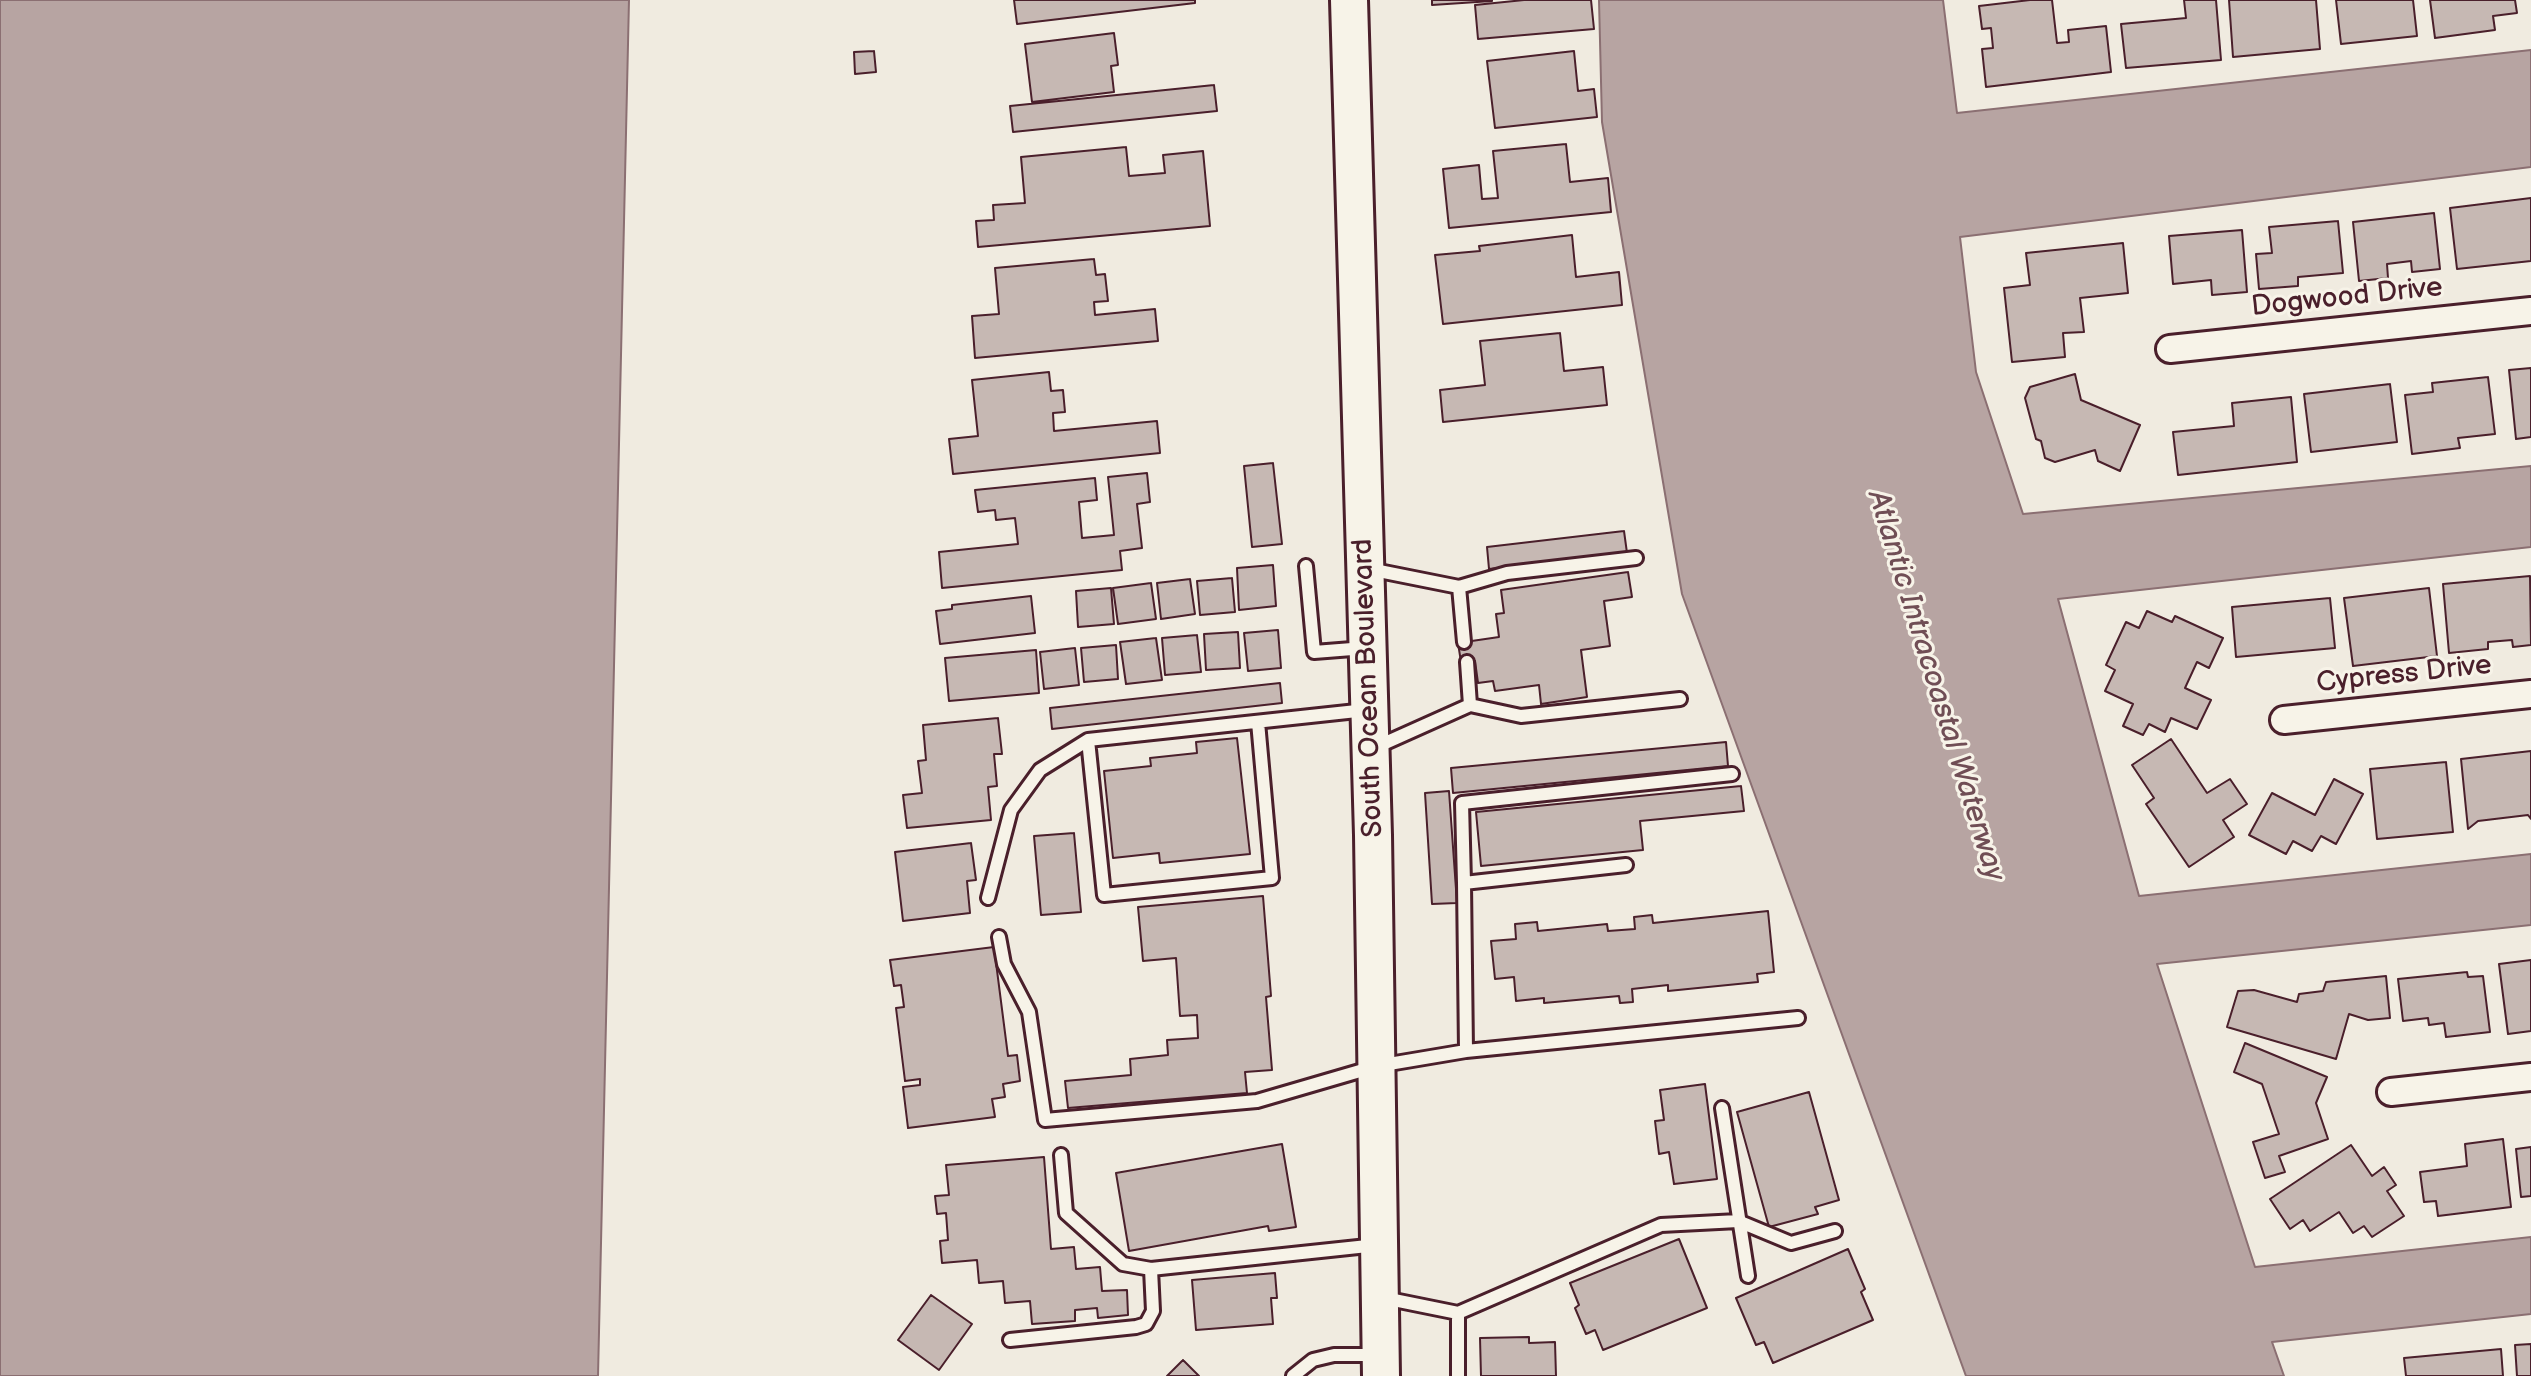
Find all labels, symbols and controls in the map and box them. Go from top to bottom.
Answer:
street label: Dogwood Drive [2250,271,2444,325]
water label: Atlantic Intracoastal Waterway [1858,486,2012,886]
street label: South Ocean Boulevard [1347,538,1391,838]
street label: Cypress Drive [2315,649,2493,701]

